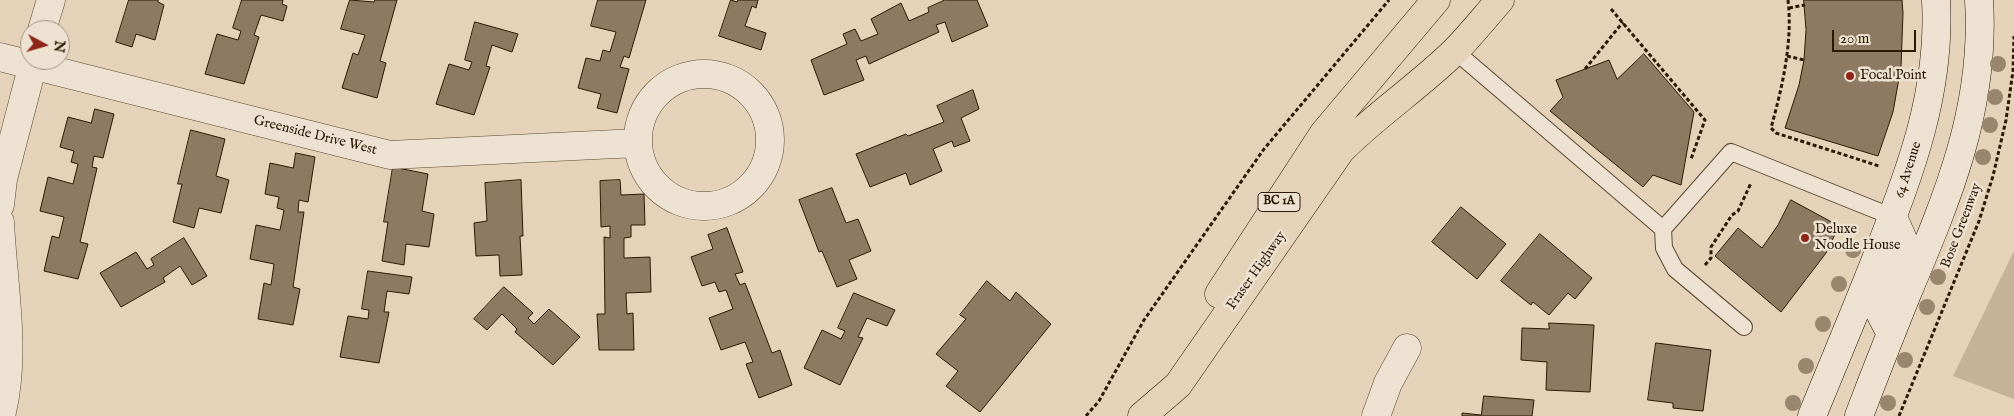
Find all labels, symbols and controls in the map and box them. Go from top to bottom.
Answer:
north arrow [20,20,70,70]
scale bar [1834,20,1918,52]
text: 20 m [1840,29,1869,48]
text: N [49,39,69,53]
place label: Focal Point [1860,68,1927,84]
marker: Focal Point [1844,70,1856,82]
street label: Greenside Drive West [252,113,378,159]
street label: 64 Avenue [1892,140,1926,200]
street label: Bose Greenway [1938,181,1986,271]
road number: BC 1A [1258,192,1300,212]
place label: Deluxe Noodle House [1815,222,1900,254]
street label: Fraser Highway [1224,228,1290,314]
marker: Deluxe Noodle House [1799,232,1811,244]

